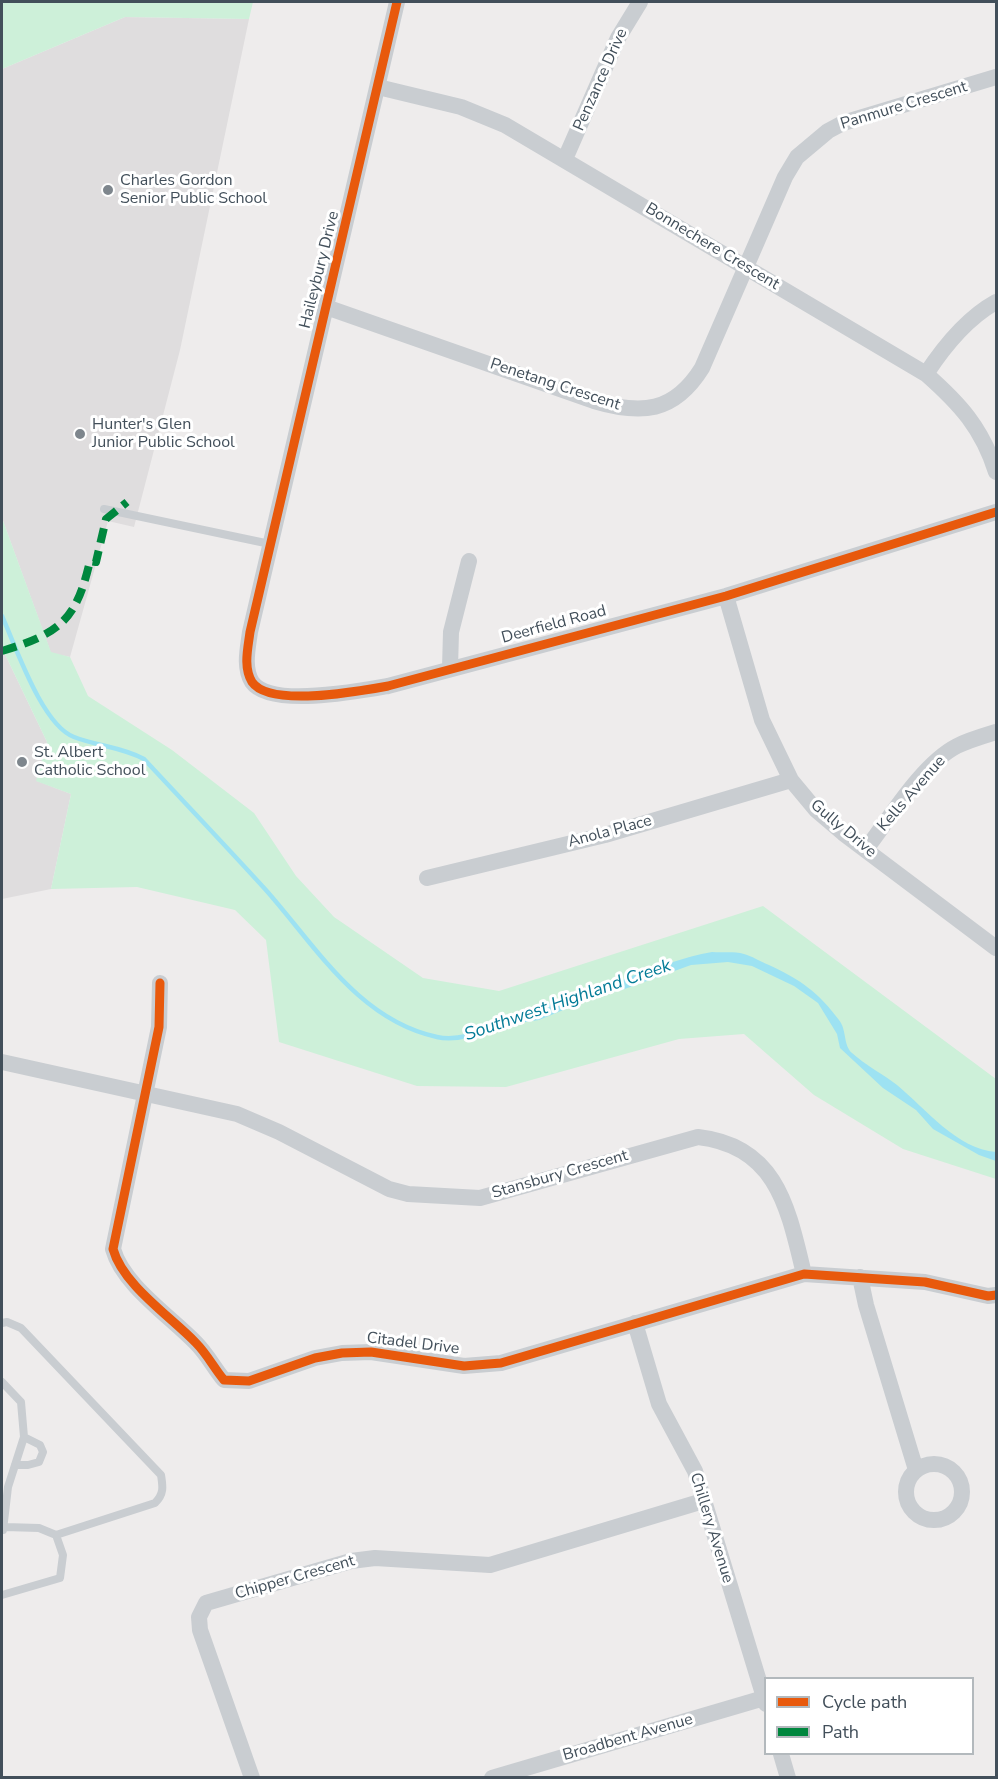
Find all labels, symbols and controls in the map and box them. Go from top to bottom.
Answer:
street label: Penzance Drive [570,26,632,134]
street label: Panmure Crescent [838,78,970,134]
place label: Charles Gordon Senior Public School [120,171,267,209]
marker: Charles Gordon Senior Public School [101,183,115,197]
street label: Bonnechere Crescent [642,199,782,295]
street label: Haileybury Drive [296,209,344,331]
street label: Penetang Crescent [488,355,622,415]
place label: Hunter's Glen Junior Public School [92,415,235,453]
marker: Hunter's Glen Junior Public School [73,427,87,441]
street label: Deerfield Road [499,602,609,648]
place label: St. Albert Catholic School [34,743,145,781]
street label: Kells Avenue [874,752,950,836]
marker: St. Albert Catholic School [15,755,29,769]
street label: Gully Drive [806,796,880,862]
street label: Anola Place [566,812,654,852]
water label: Southwest Highland Creek [462,955,674,1047]
street label: Stansbury Crescent [490,1146,630,1204]
street label: Citadel Drive [366,1329,460,1359]
street label: Chillery Avenue [685,1470,737,1586]
street label: Chipper Crescent [233,1552,357,1604]
legend [764,1677,974,1755]
text: Cycle path [822,1690,907,1714]
street label: Broadbent Avenue [561,1710,695,1766]
text: Path [822,1720,859,1744]

